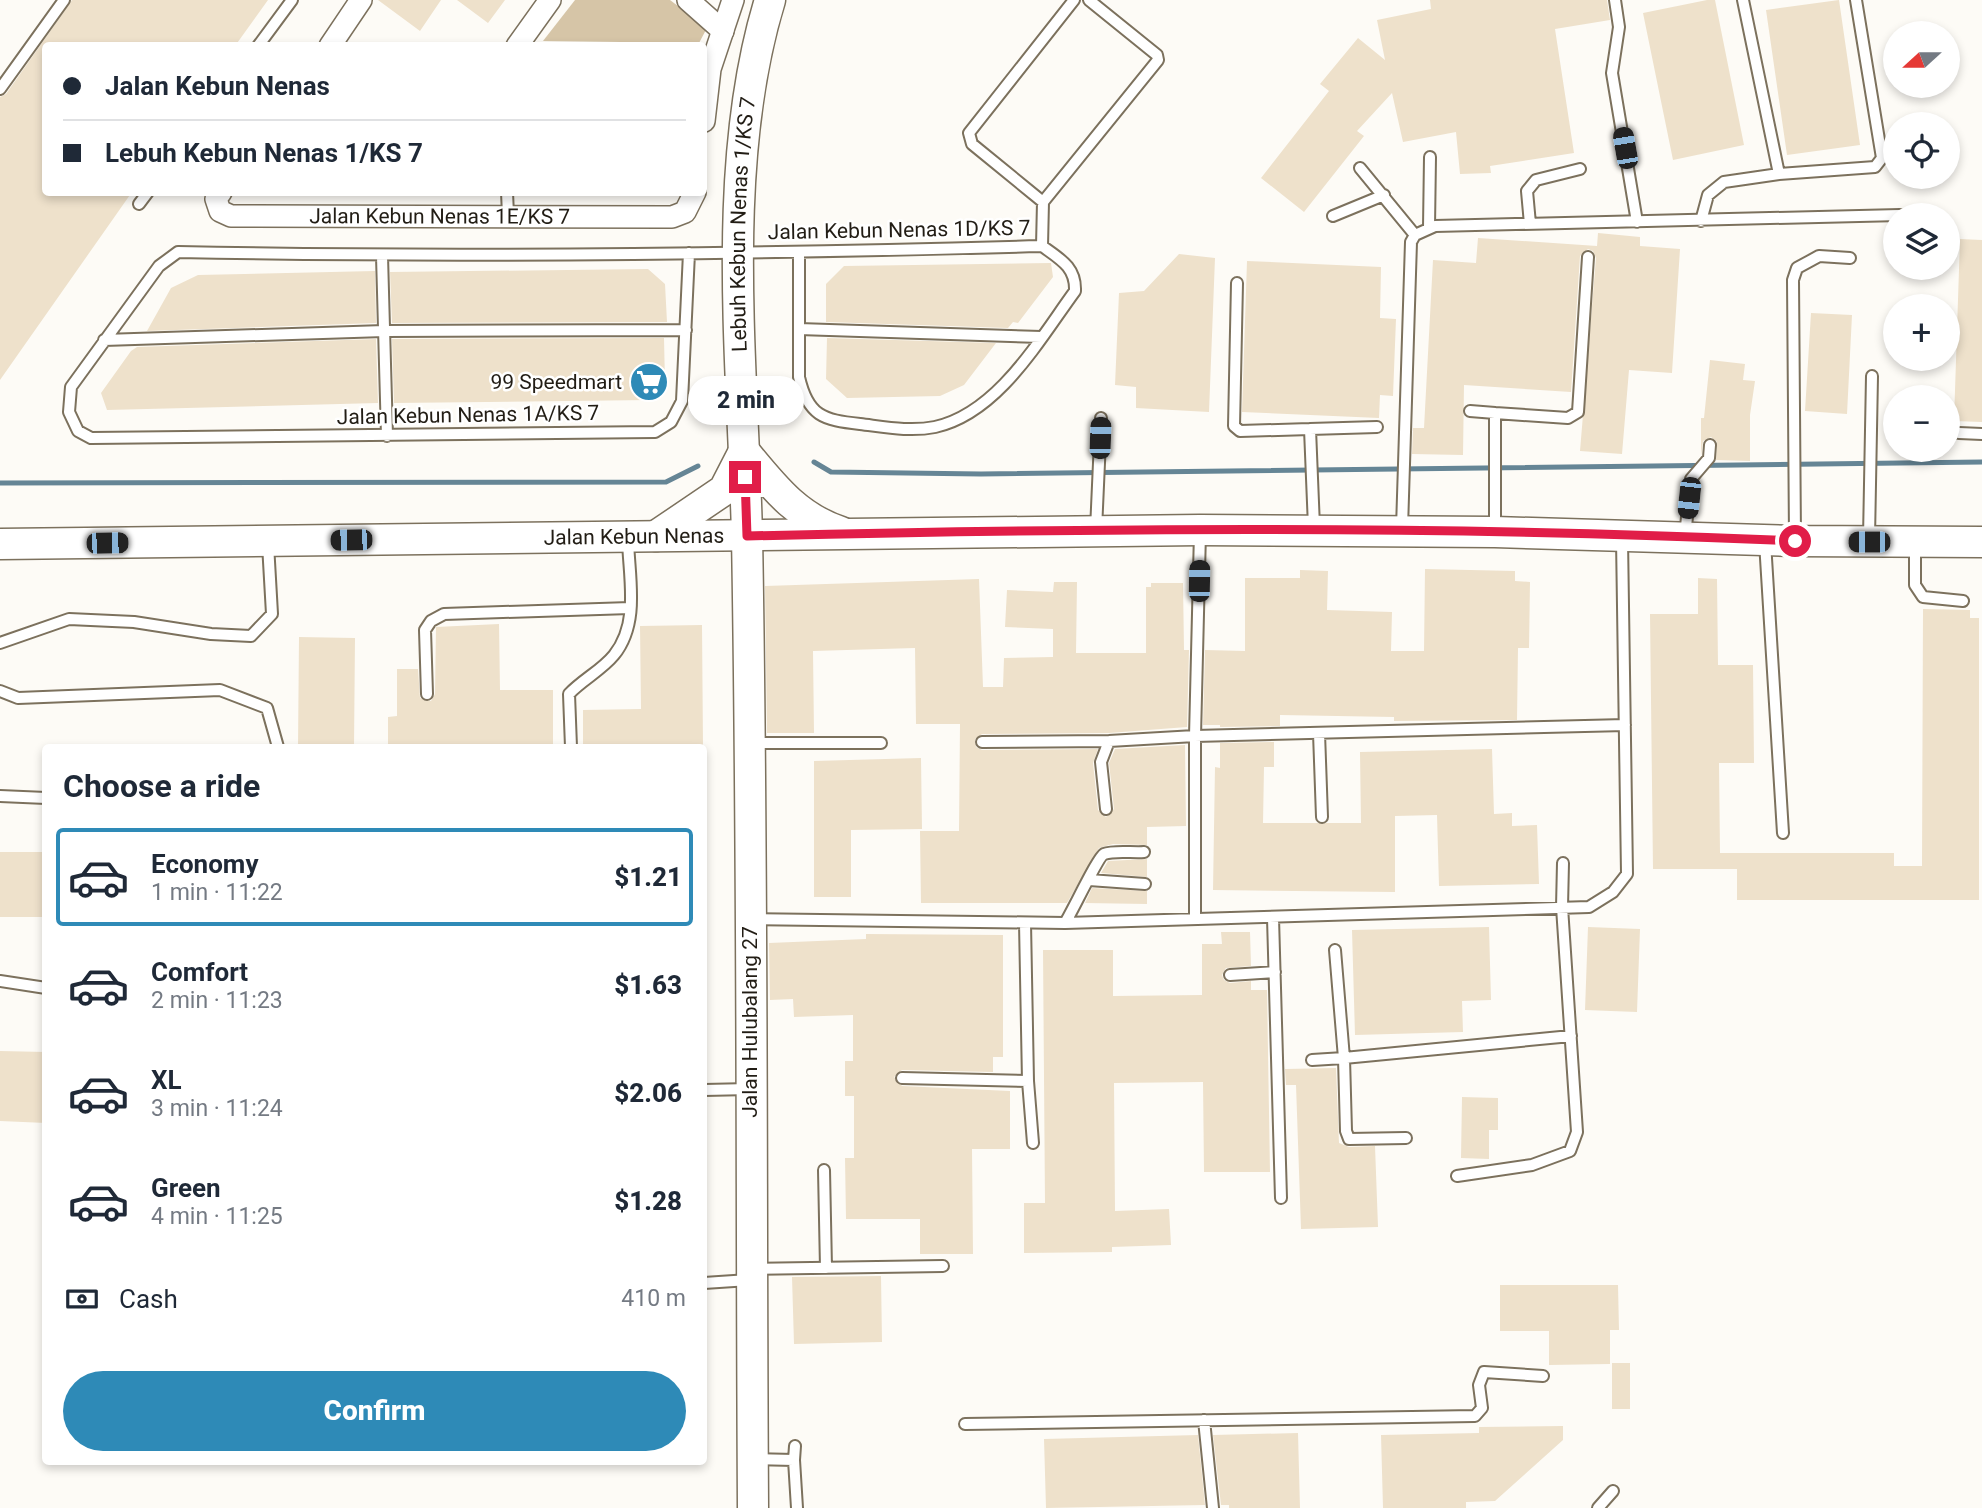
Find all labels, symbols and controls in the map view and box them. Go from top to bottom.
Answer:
north arrow [1883,21,1960,98]
map controls [1883,21,1960,462]
text: Jalan Kebun Nenas [105,71,330,101]
street label: Lebuh Kebun Nenas 1/KS 7 [726,95,760,352]
button: locate [1883,112,1960,189]
car [1612,125,1639,171]
text: Lebuh Kebun Nenas 1/KS 7 [105,138,423,168]
button: layers [1883,203,1960,280]
street label: Jalan Kebun Nenas 1E/KS 7 [309,204,570,229]
street label: Jalan Kebun Nenas 1D/KS 7 [767,216,1031,244]
button: + [1883,294,1960,371]
supermarket icon: 99 Speedmart [628,361,670,403]
place label: 99 Speedmart [490,370,622,394]
callout: 2 min [687,376,803,424]
button: − [1883,385,1960,462]
text: 2 min [717,387,775,414]
street label: Jalan Kebun Nenas 1A/KS 7 [337,401,599,429]
car [1089,417,1112,459]
route end [729,461,761,493]
car [1677,476,1702,520]
street label: Jalan Kebun Nenas [543,524,724,550]
route start [1779,525,1811,557]
car [330,529,373,551]
car [86,532,129,554]
car [1849,532,1891,553]
car [1189,560,1210,602]
text: Choose a ride [63,767,260,805]
icon: car [67,846,130,909]
text: Economy [151,849,258,879]
text: $1.21 [614,862,682,892]
text: 1 min · 11:22 [151,879,283,906]
street label: Jalan Hulubalang 27 [738,926,762,1118]
icon: car [67,954,130,1017]
text: Comfort [151,957,248,987]
text: $1.63 [614,970,682,1000]
text: 2 min · 11:23 [151,987,283,1014]
icon: car [67,1062,130,1125]
text: XL [151,1065,182,1095]
text: $2.06 [614,1078,682,1108]
text: 3 min · 11:24 [151,1095,283,1122]
icon: car [67,1170,130,1233]
text: Green [151,1173,221,1203]
text: $1.28 [614,1186,682,1216]
text: 4 min · 11:25 [151,1203,283,1230]
icon: cash [63,1280,101,1318]
text: Cash [119,1284,178,1314]
text: 410 m [621,1285,686,1312]
button: Confirm [63,1371,686,1451]

